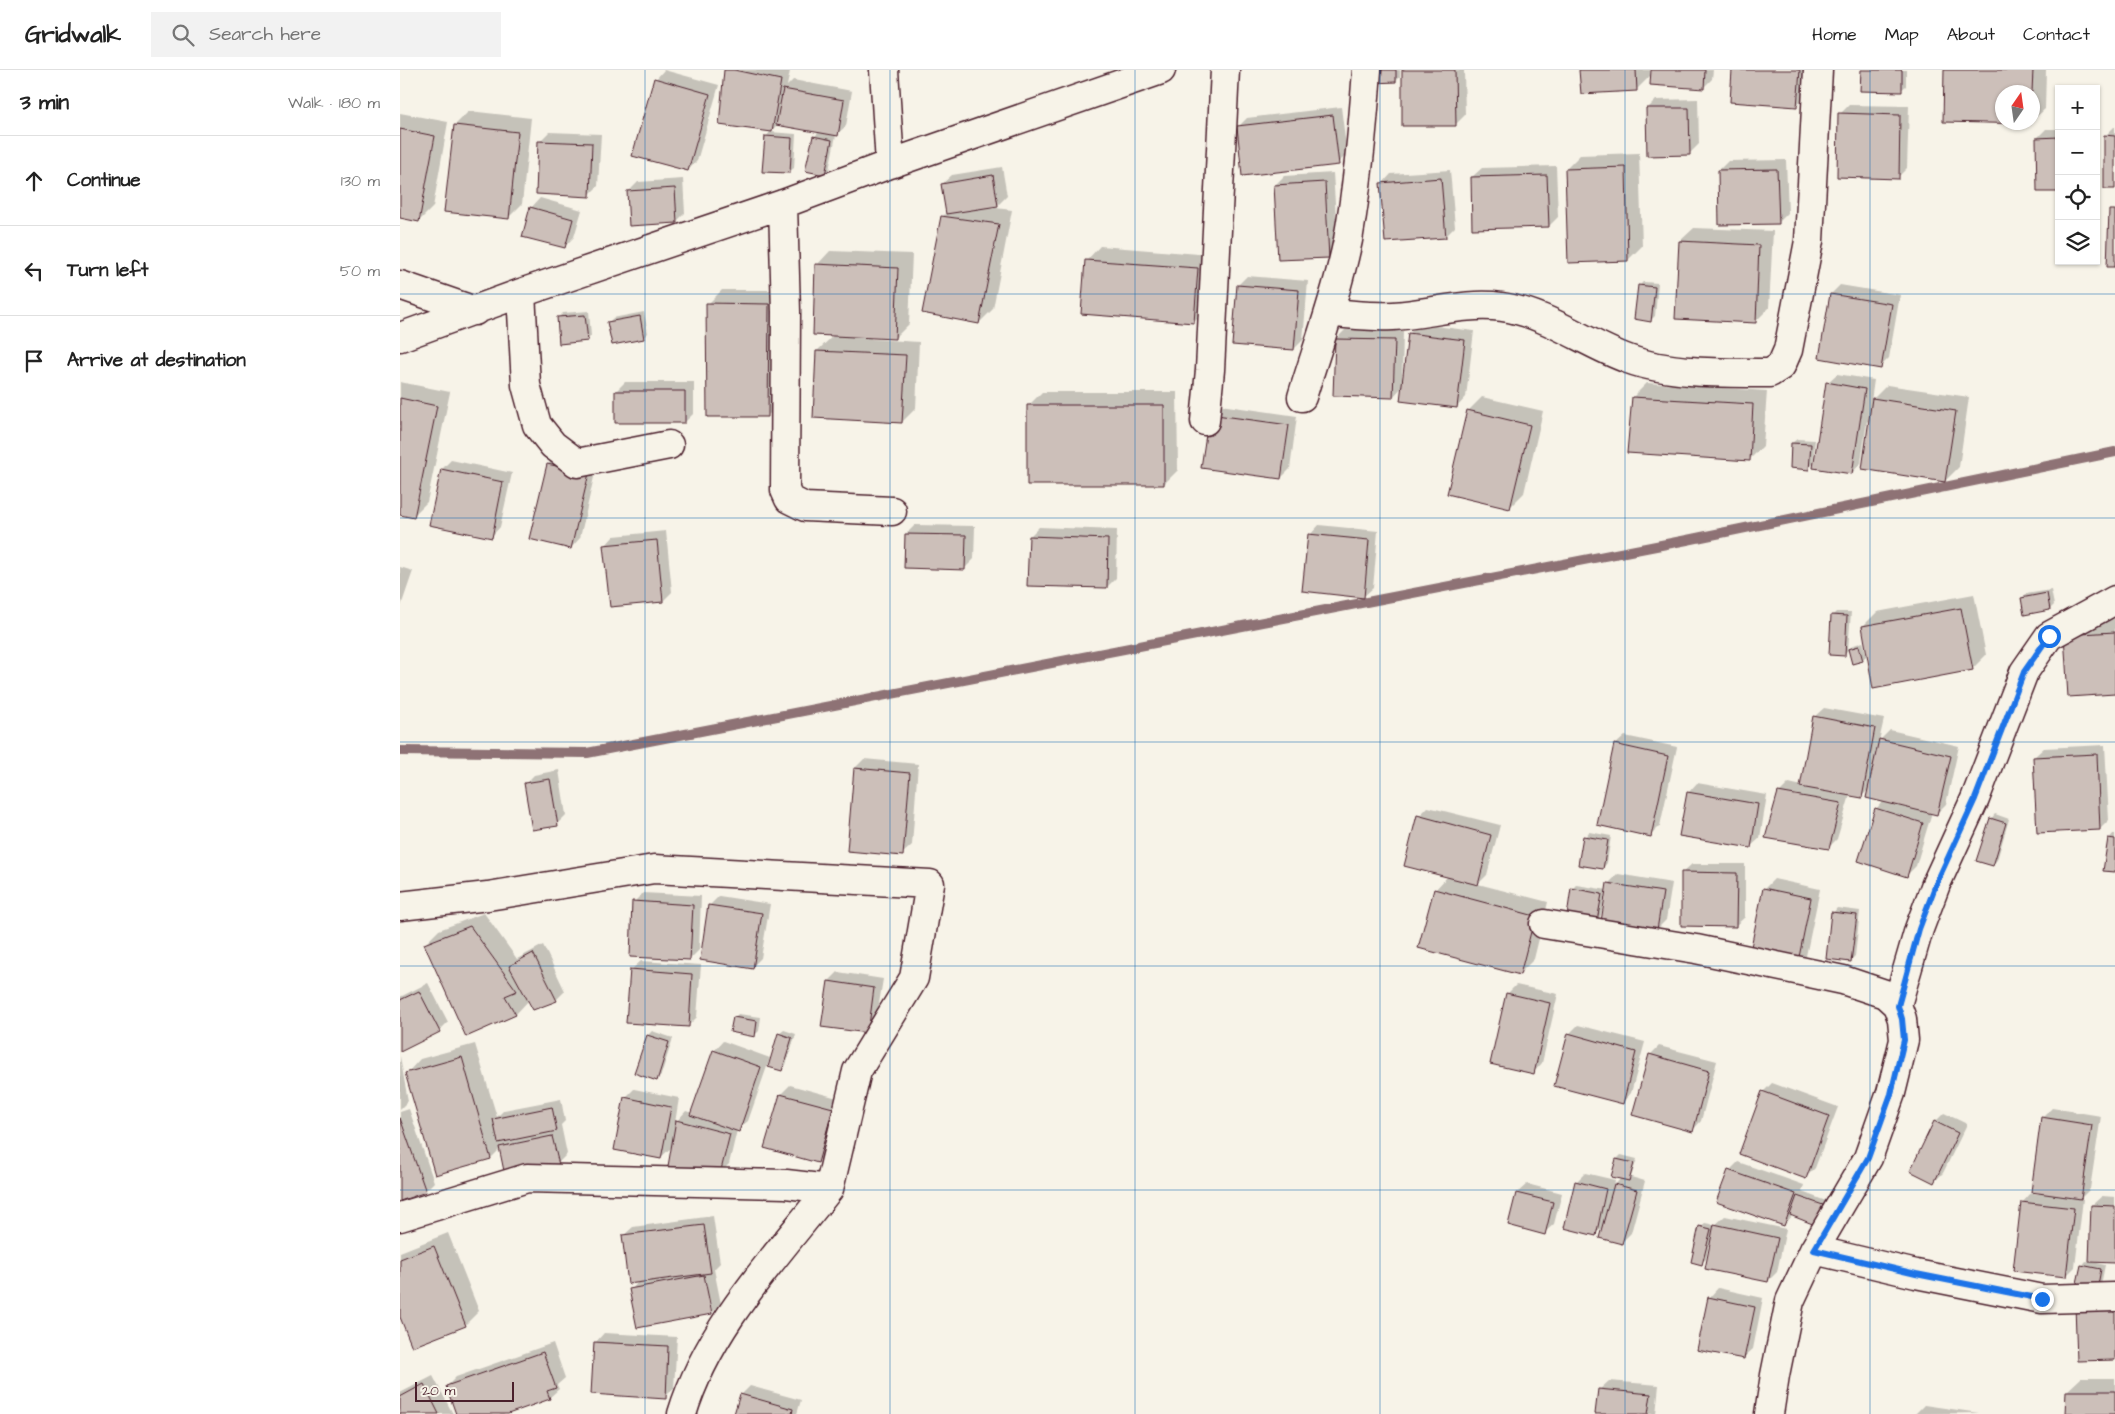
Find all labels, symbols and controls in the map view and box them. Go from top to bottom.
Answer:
search box [151,12,501,57]
text: Gridwalk [25,18,121,52]
icon: search [169,21,197,49]
text: Search here [209,21,321,48]
text: Home [1812,22,1857,47]
text: Map [1885,22,1919,47]
text: About [1947,22,1995,47]
text: Contact [2023,22,2090,47]
north arrow [1995,85,2040,130]
map controls [2055,85,2100,265]
button: + [2055,85,2100,130]
text: 3 min [20,88,69,117]
text: Walk · 180 m [288,92,380,114]
button: − [2055,130,2100,175]
icon: ahead [20,167,48,195]
text: Continue [67,167,141,194]
text: 130 m [341,170,380,192]
button: locate [2055,175,2100,220]
button: layers [2055,220,2100,265]
icon: left [20,257,48,285]
text: Turn left [67,257,148,284]
text: 50 m [340,260,380,282]
icon: arrive [20,347,48,375]
text: Arrive at destination [67,347,246,374]
route start [2038,625,2061,648]
route end [2031,1288,2054,1311]
scale bar [415,1379,514,1402]
text: 20 m [422,1381,455,1401]

